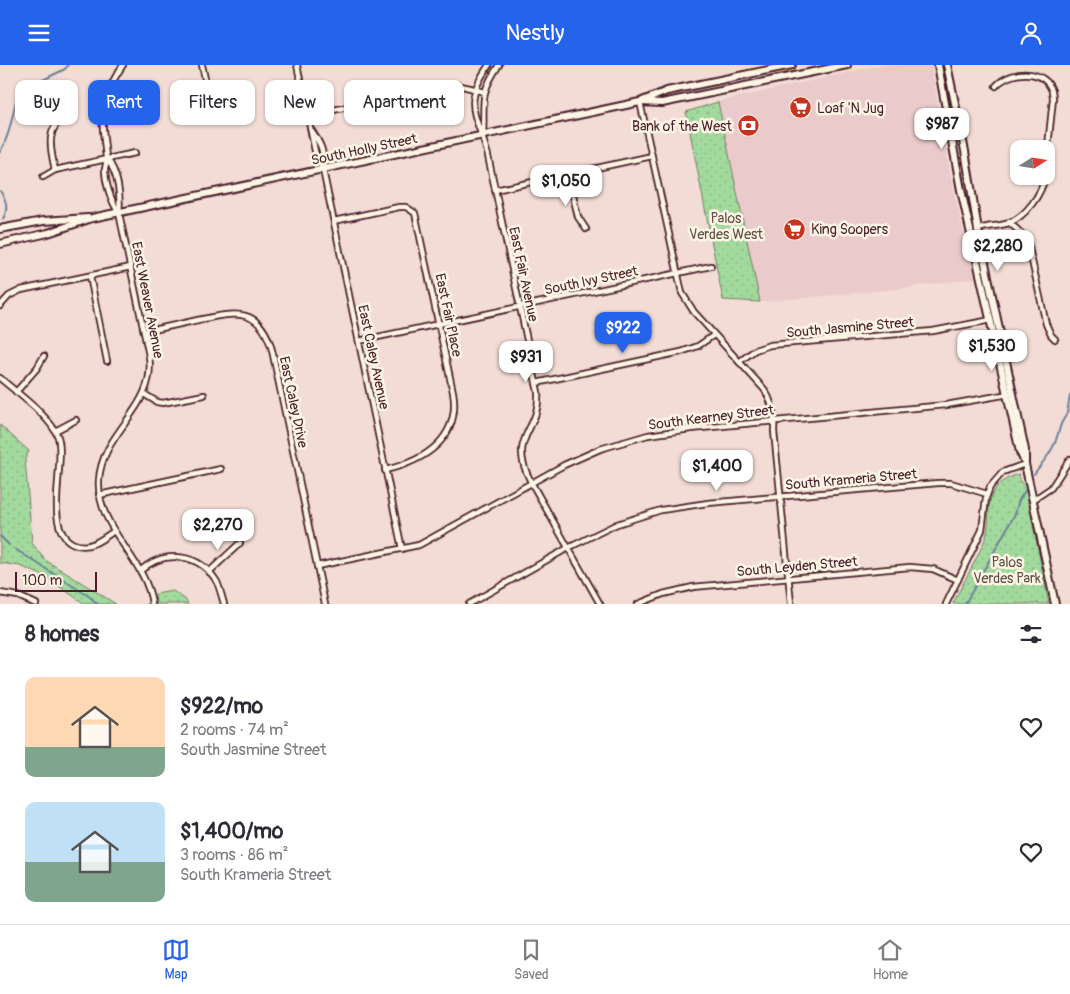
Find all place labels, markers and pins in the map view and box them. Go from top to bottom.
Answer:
supermarket icon: Loaf 'N Jug [789,96,813,120]
place label: Loaf 'N Jug [817,100,884,117]
pin: $987 [912,107,972,150]
bank icon: Bank of the West [736,114,760,138]
place label: Bank of the West [632,118,732,135]
pin: $1,050 [525,165,607,207]
supermarket icon: King Soopers [783,217,807,241]
place label: King Soopers [811,221,889,238]
pin: $2,280 [957,229,1039,272]
pin: $922 [593,311,653,354]
pin: $1,530 [951,329,1033,372]
pin: $931 [496,341,556,383]
pin: $1,400 [676,449,758,492]
pin: $2,270 [177,509,259,551]

